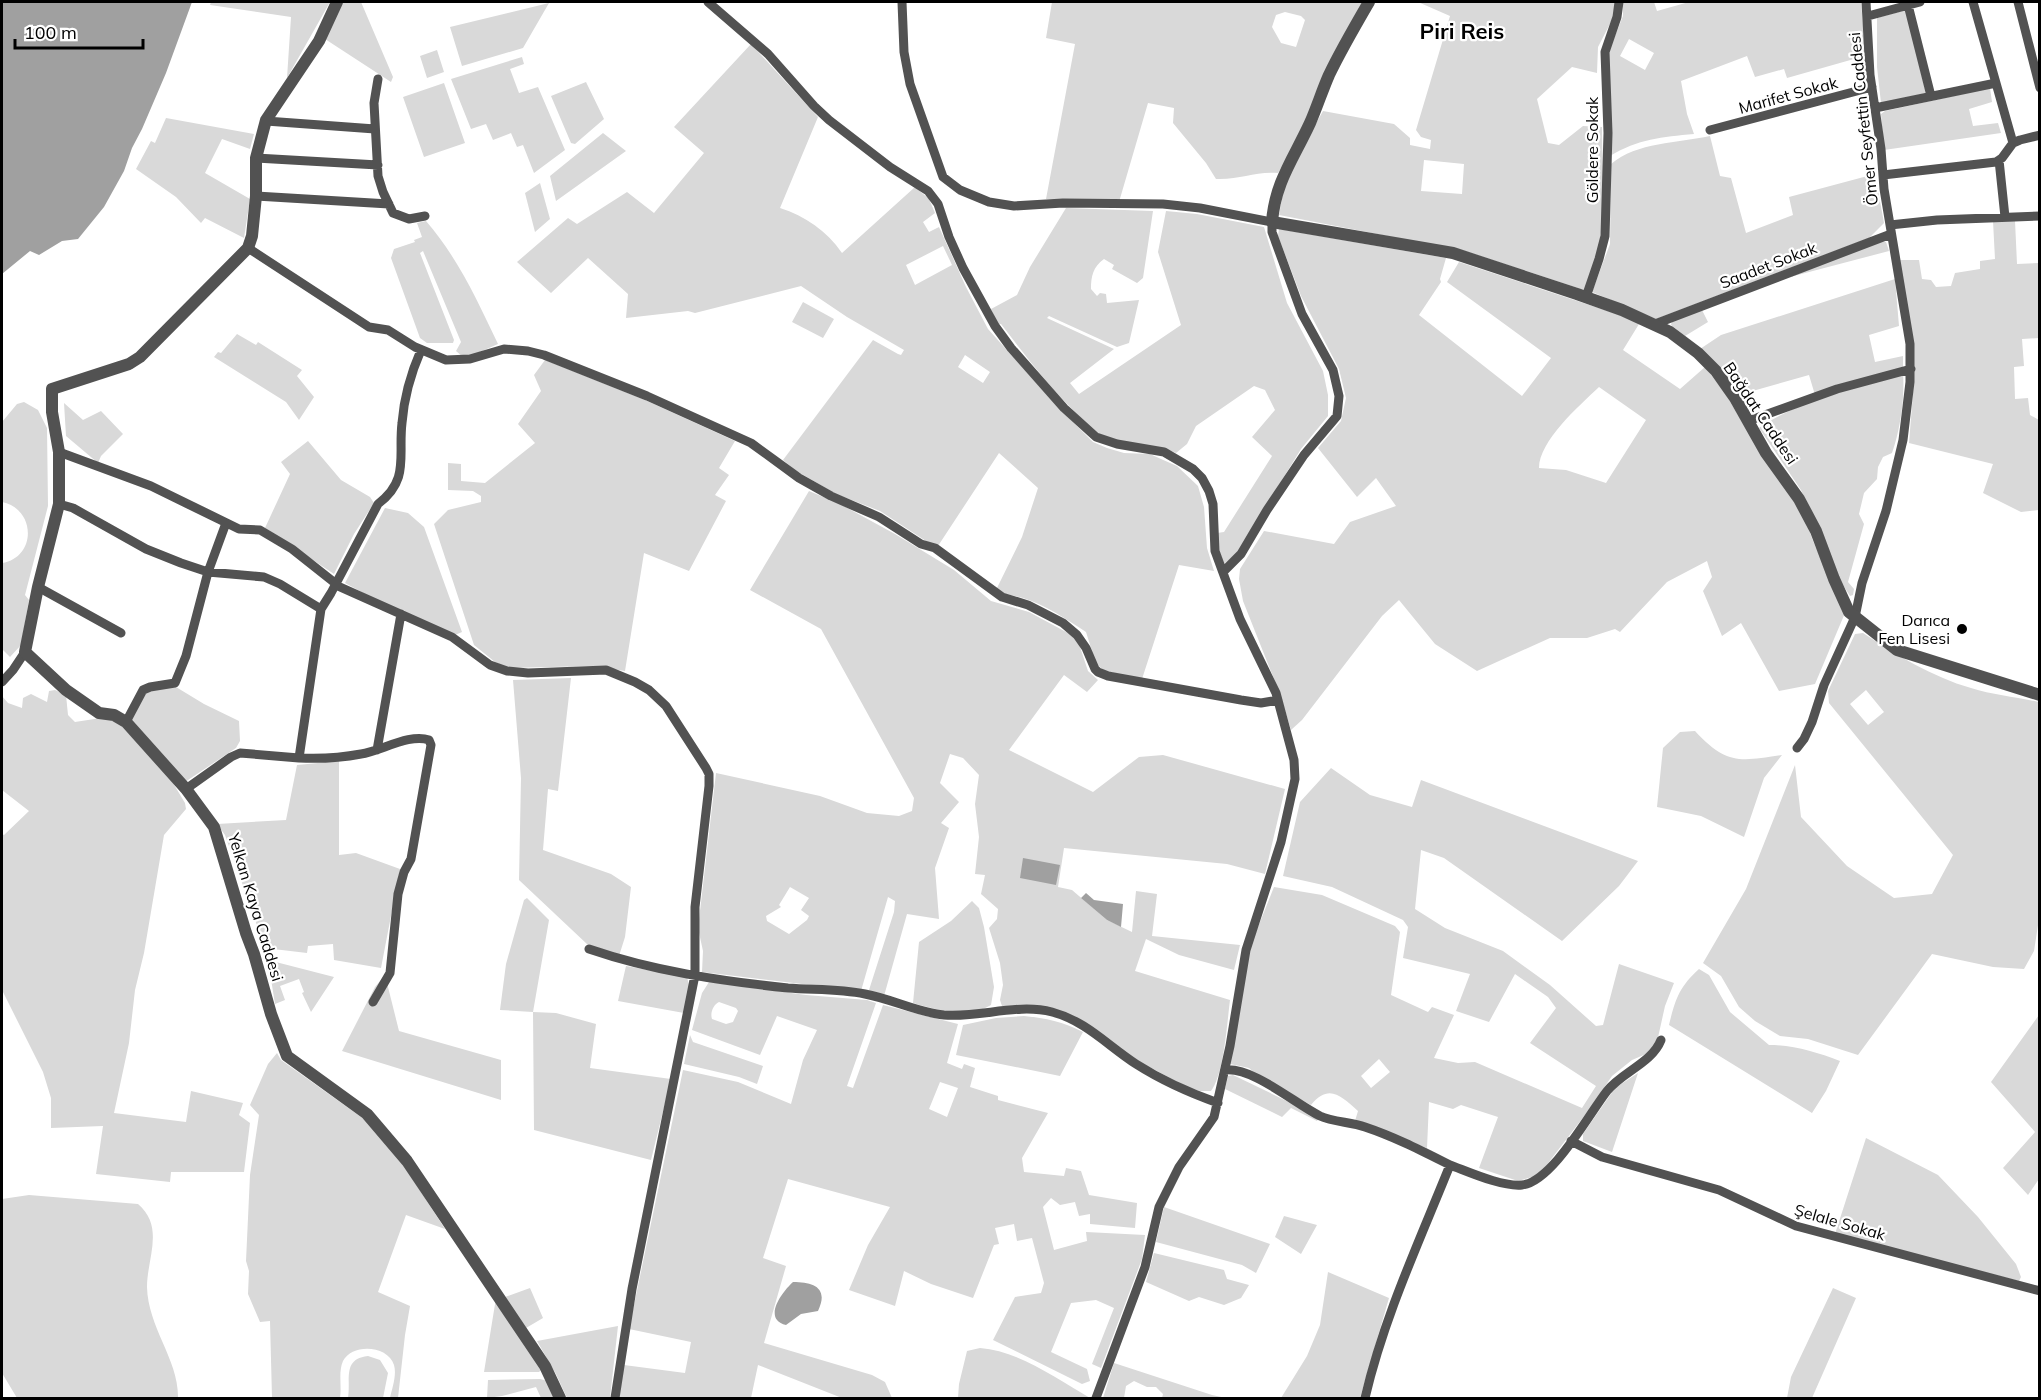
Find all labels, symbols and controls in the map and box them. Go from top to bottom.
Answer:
scale bar [15,12,142,50]
district label: Piri Reis [1420,17,1504,45]
text: 100 m [24,21,77,44]
street label: Ömer Seyfettin Caddesi [1844,31,1882,207]
street label: Marifet Sokak [1736,72,1840,118]
street label: Göldere Sokak [1582,96,1602,203]
street label: Saadet Sokak [1717,237,1820,293]
street label: Bağdat Caddesi [1719,358,1803,468]
place label: Darıca Fen Lisesi [1878,610,1950,648]
marker: Darıca Fen Lisesi [1955,622,1969,636]
street label: Yelkan Kaya Caddesi [224,829,288,984]
street label: Şelale Sokak [1792,1199,1889,1245]

